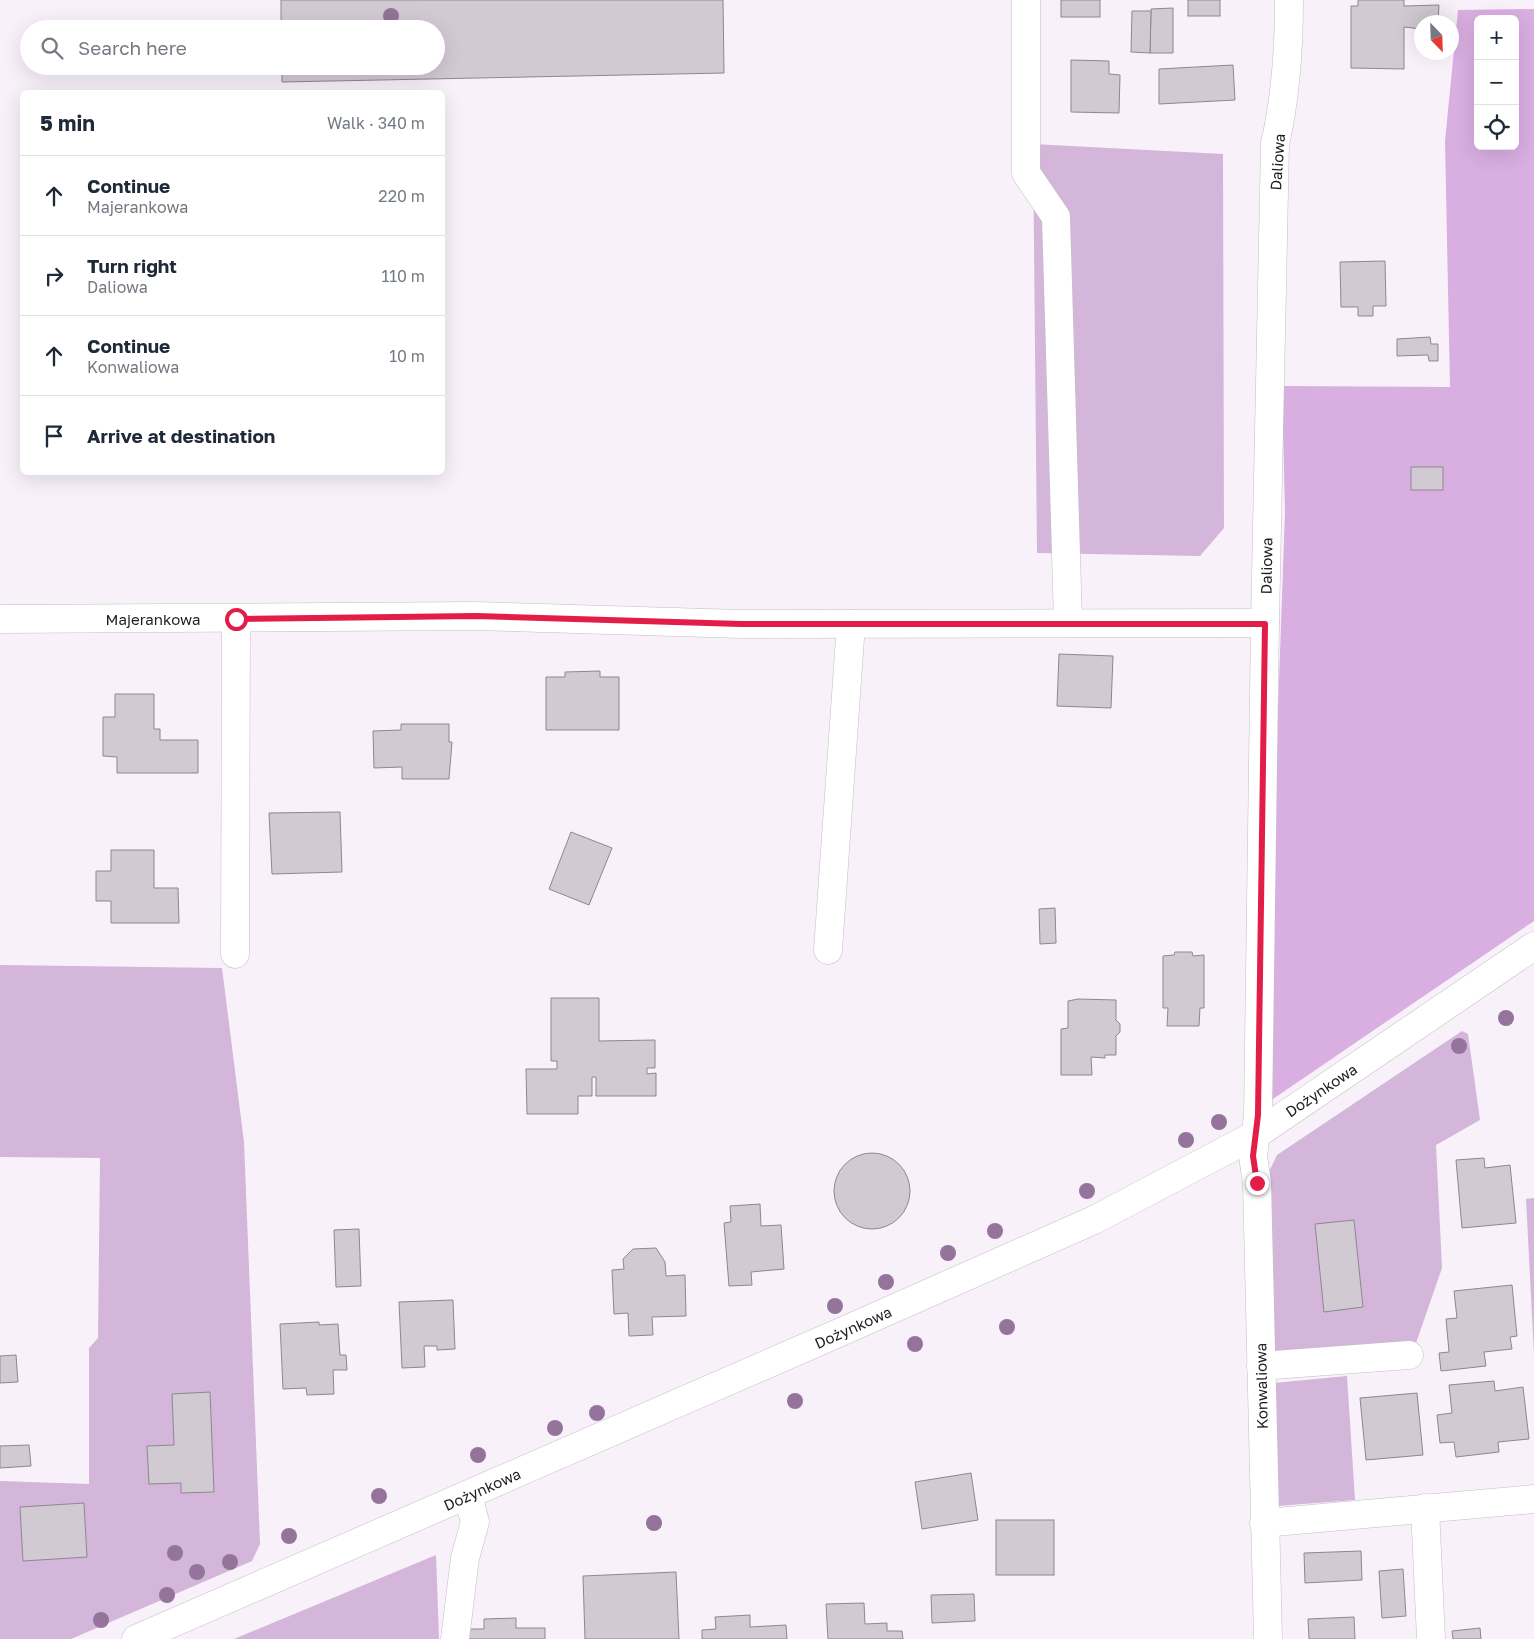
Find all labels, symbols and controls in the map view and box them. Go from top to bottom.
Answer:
north arrow [1414,15,1459,60]
map controls [1474,15,1519,150]
button: + [1474,15,1519,60]
search box [20,20,445,75]
icon: search [38,34,66,62]
text: Search here [78,36,187,59]
button: − [1474,60,1519,105]
button: locate [1474,105,1519,150]
text: 5 min [40,110,95,136]
text: Walk · 340 m [327,113,425,133]
street label: Daliowa [1266,133,1288,191]
text: Continue [87,174,170,197]
icon: ahead [40,182,68,210]
text: 220 m [378,186,425,206]
text: Majerankowa [87,197,188,217]
text: Turn right [87,254,177,277]
icon: right [40,262,68,290]
text: 110 m [381,266,425,286]
text: Daliowa [87,277,148,297]
text: Continue [87,334,170,357]
icon: ahead [40,342,68,370]
text: 10 m [389,346,425,366]
text: Konwaliowa [87,357,179,377]
icon: arrive [40,422,68,450]
text: Arrive at destination [87,424,275,447]
street label: Daliowa [1257,537,1275,595]
route start [225,608,248,631]
street label: Majerankowa [106,610,200,628]
street label: Dożynkowa [1282,1060,1360,1120]
route end [1246,1172,1269,1195]
street label: Dożynkowa [812,1302,894,1352]
street label: Konwaliowa [1251,1343,1271,1429]
street label: Dożynkowa [441,1464,523,1514]

